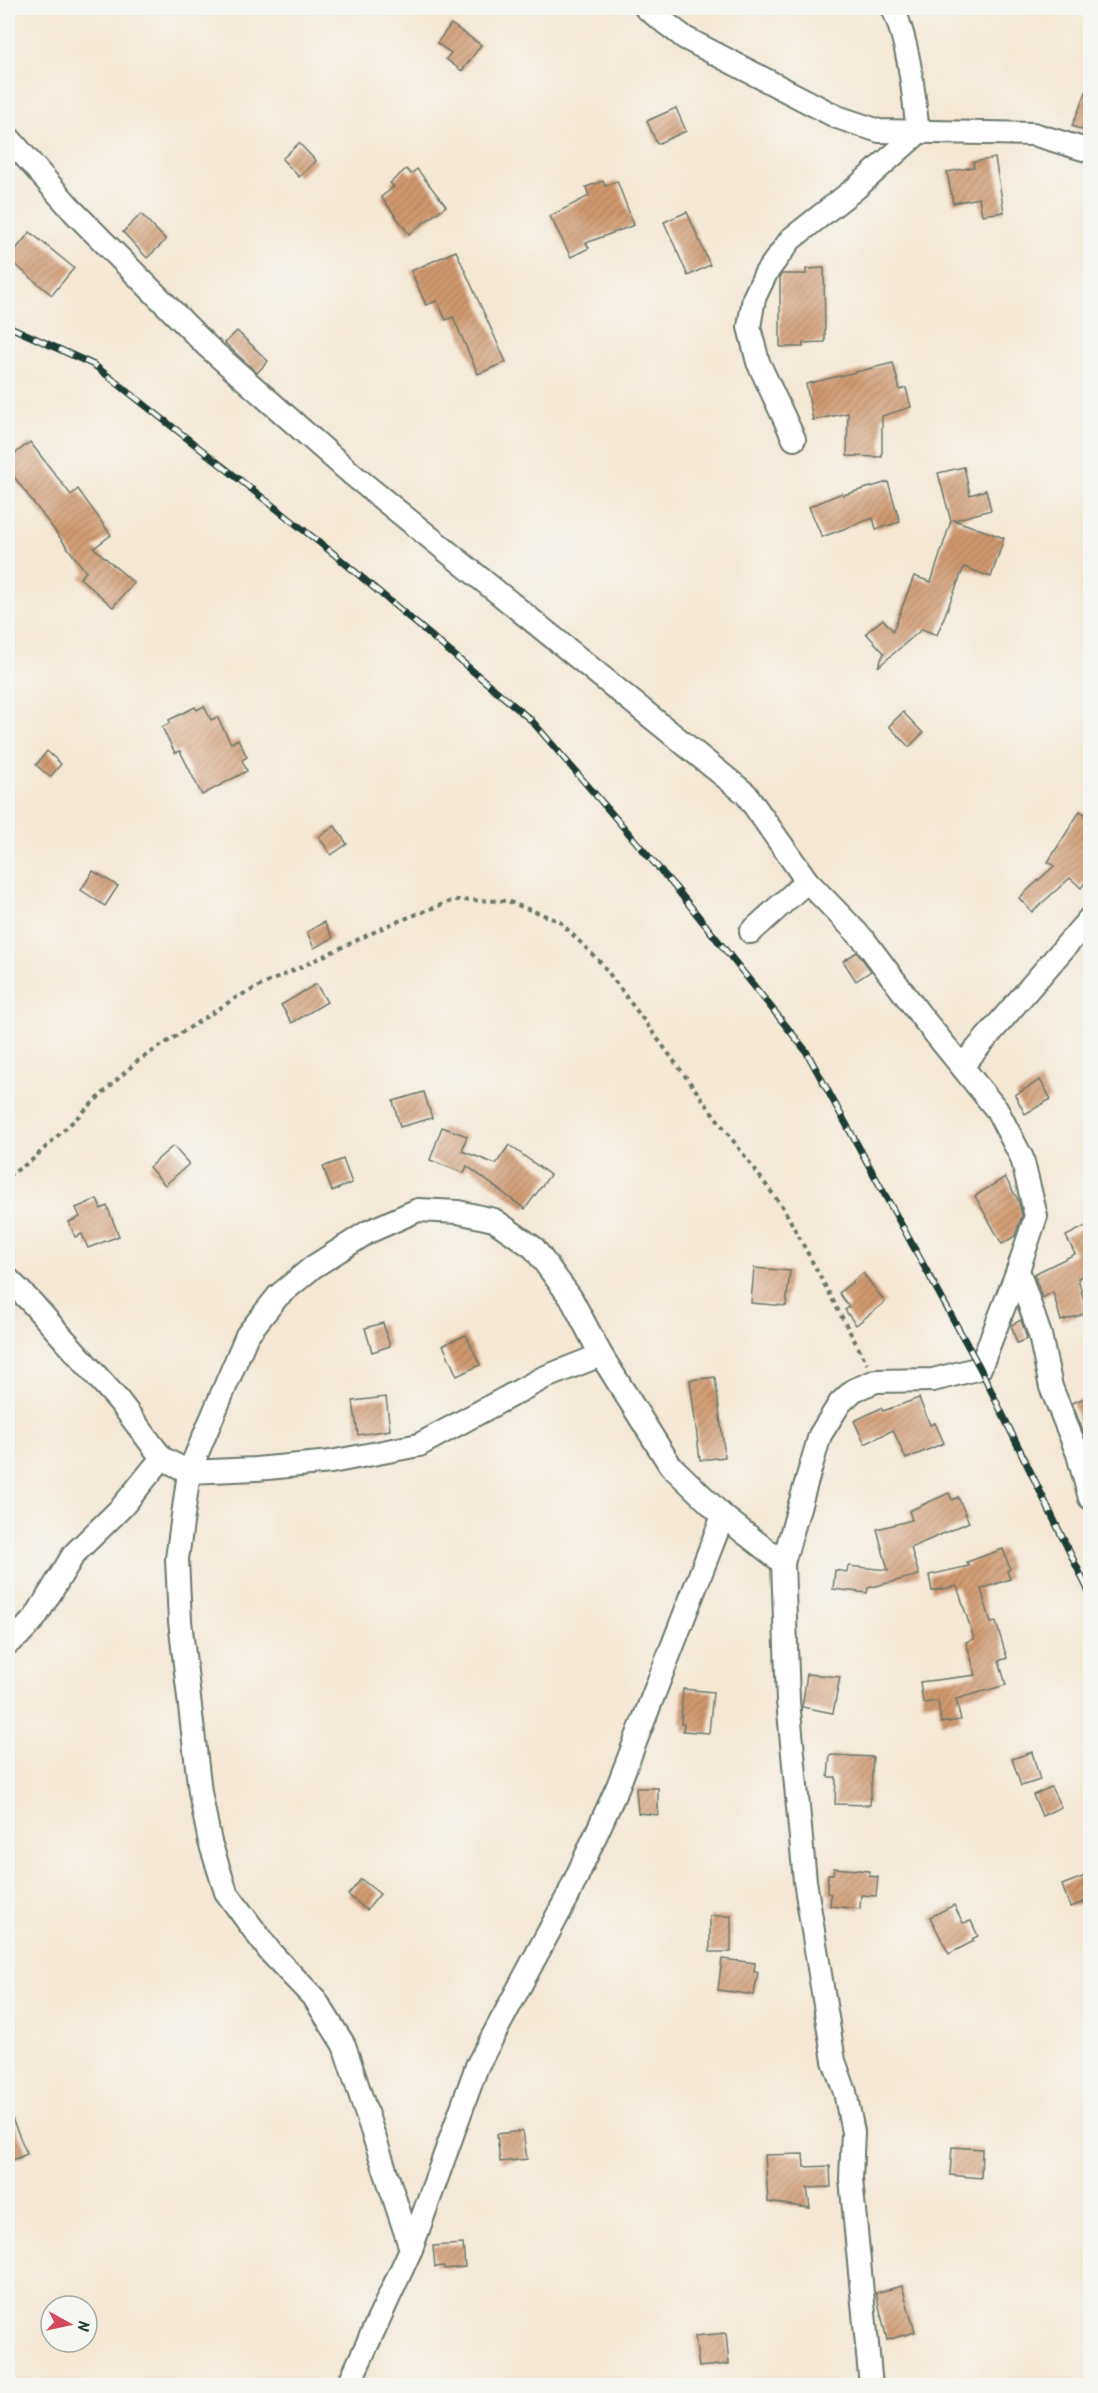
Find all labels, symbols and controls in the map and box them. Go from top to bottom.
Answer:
north arrow [39,2294,99,2354]
text: N [69,2319,95,2333]

